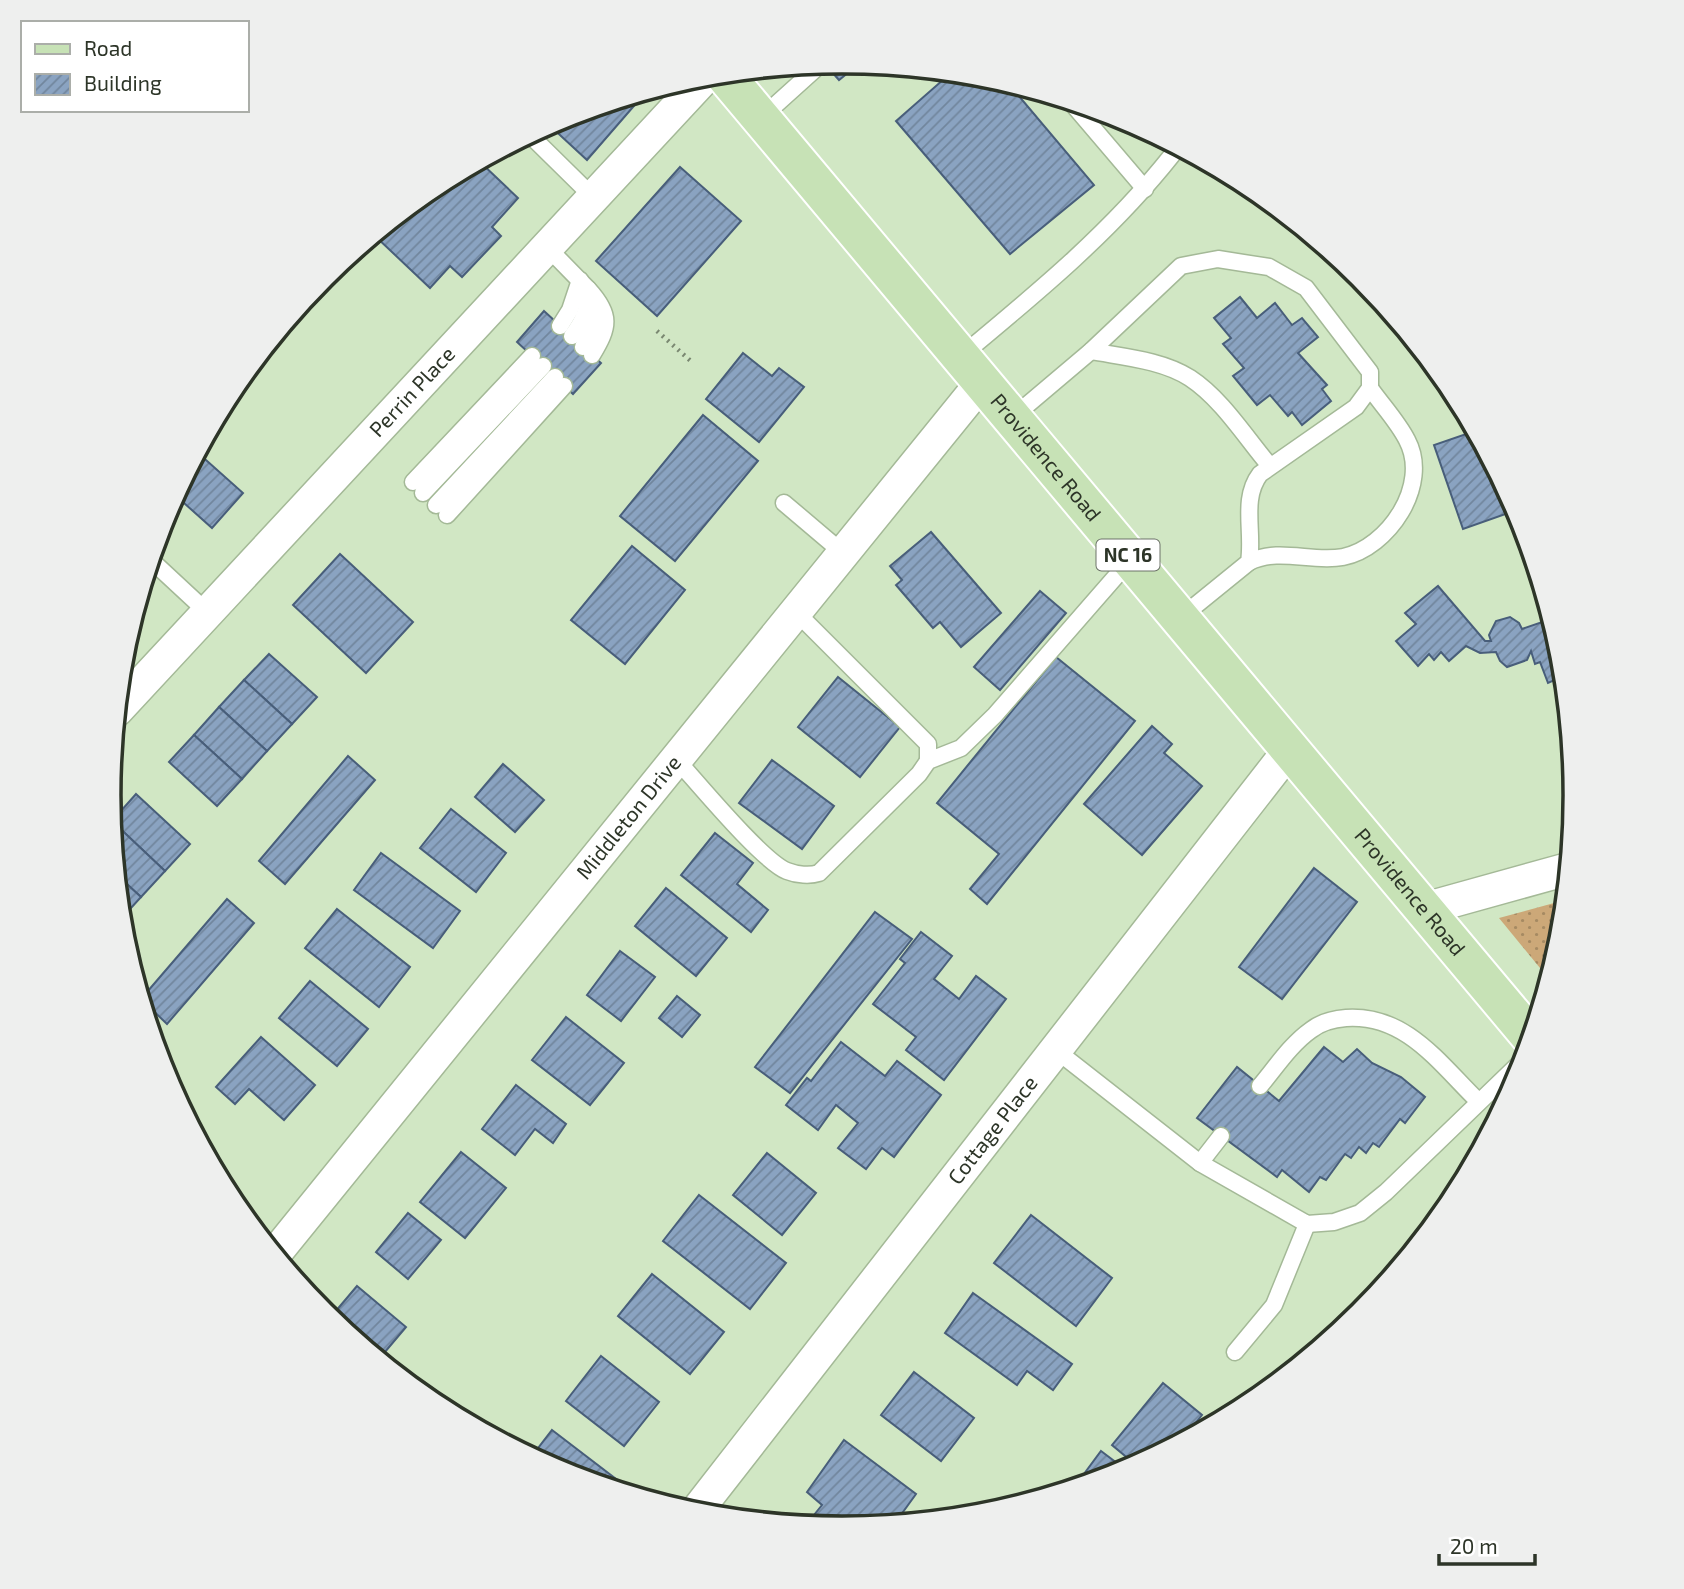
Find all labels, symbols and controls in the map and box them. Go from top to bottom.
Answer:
legend [21,21,248,112]
text: Road [84,35,132,60]
text: Building [84,70,162,95]
street label: Perrin Place [363,341,459,441]
street label: Providence Road [986,388,1107,526]
road number: NC 16 [1096,540,1160,570]
street label: Middleton Drive [570,750,685,883]
street label: Providence Road [1350,822,1471,960]
street label: Cottage Place [942,1070,1042,1189]
scale bar [1439,1522,1535,1566]
text: 20 m [1450,1533,1498,1558]

